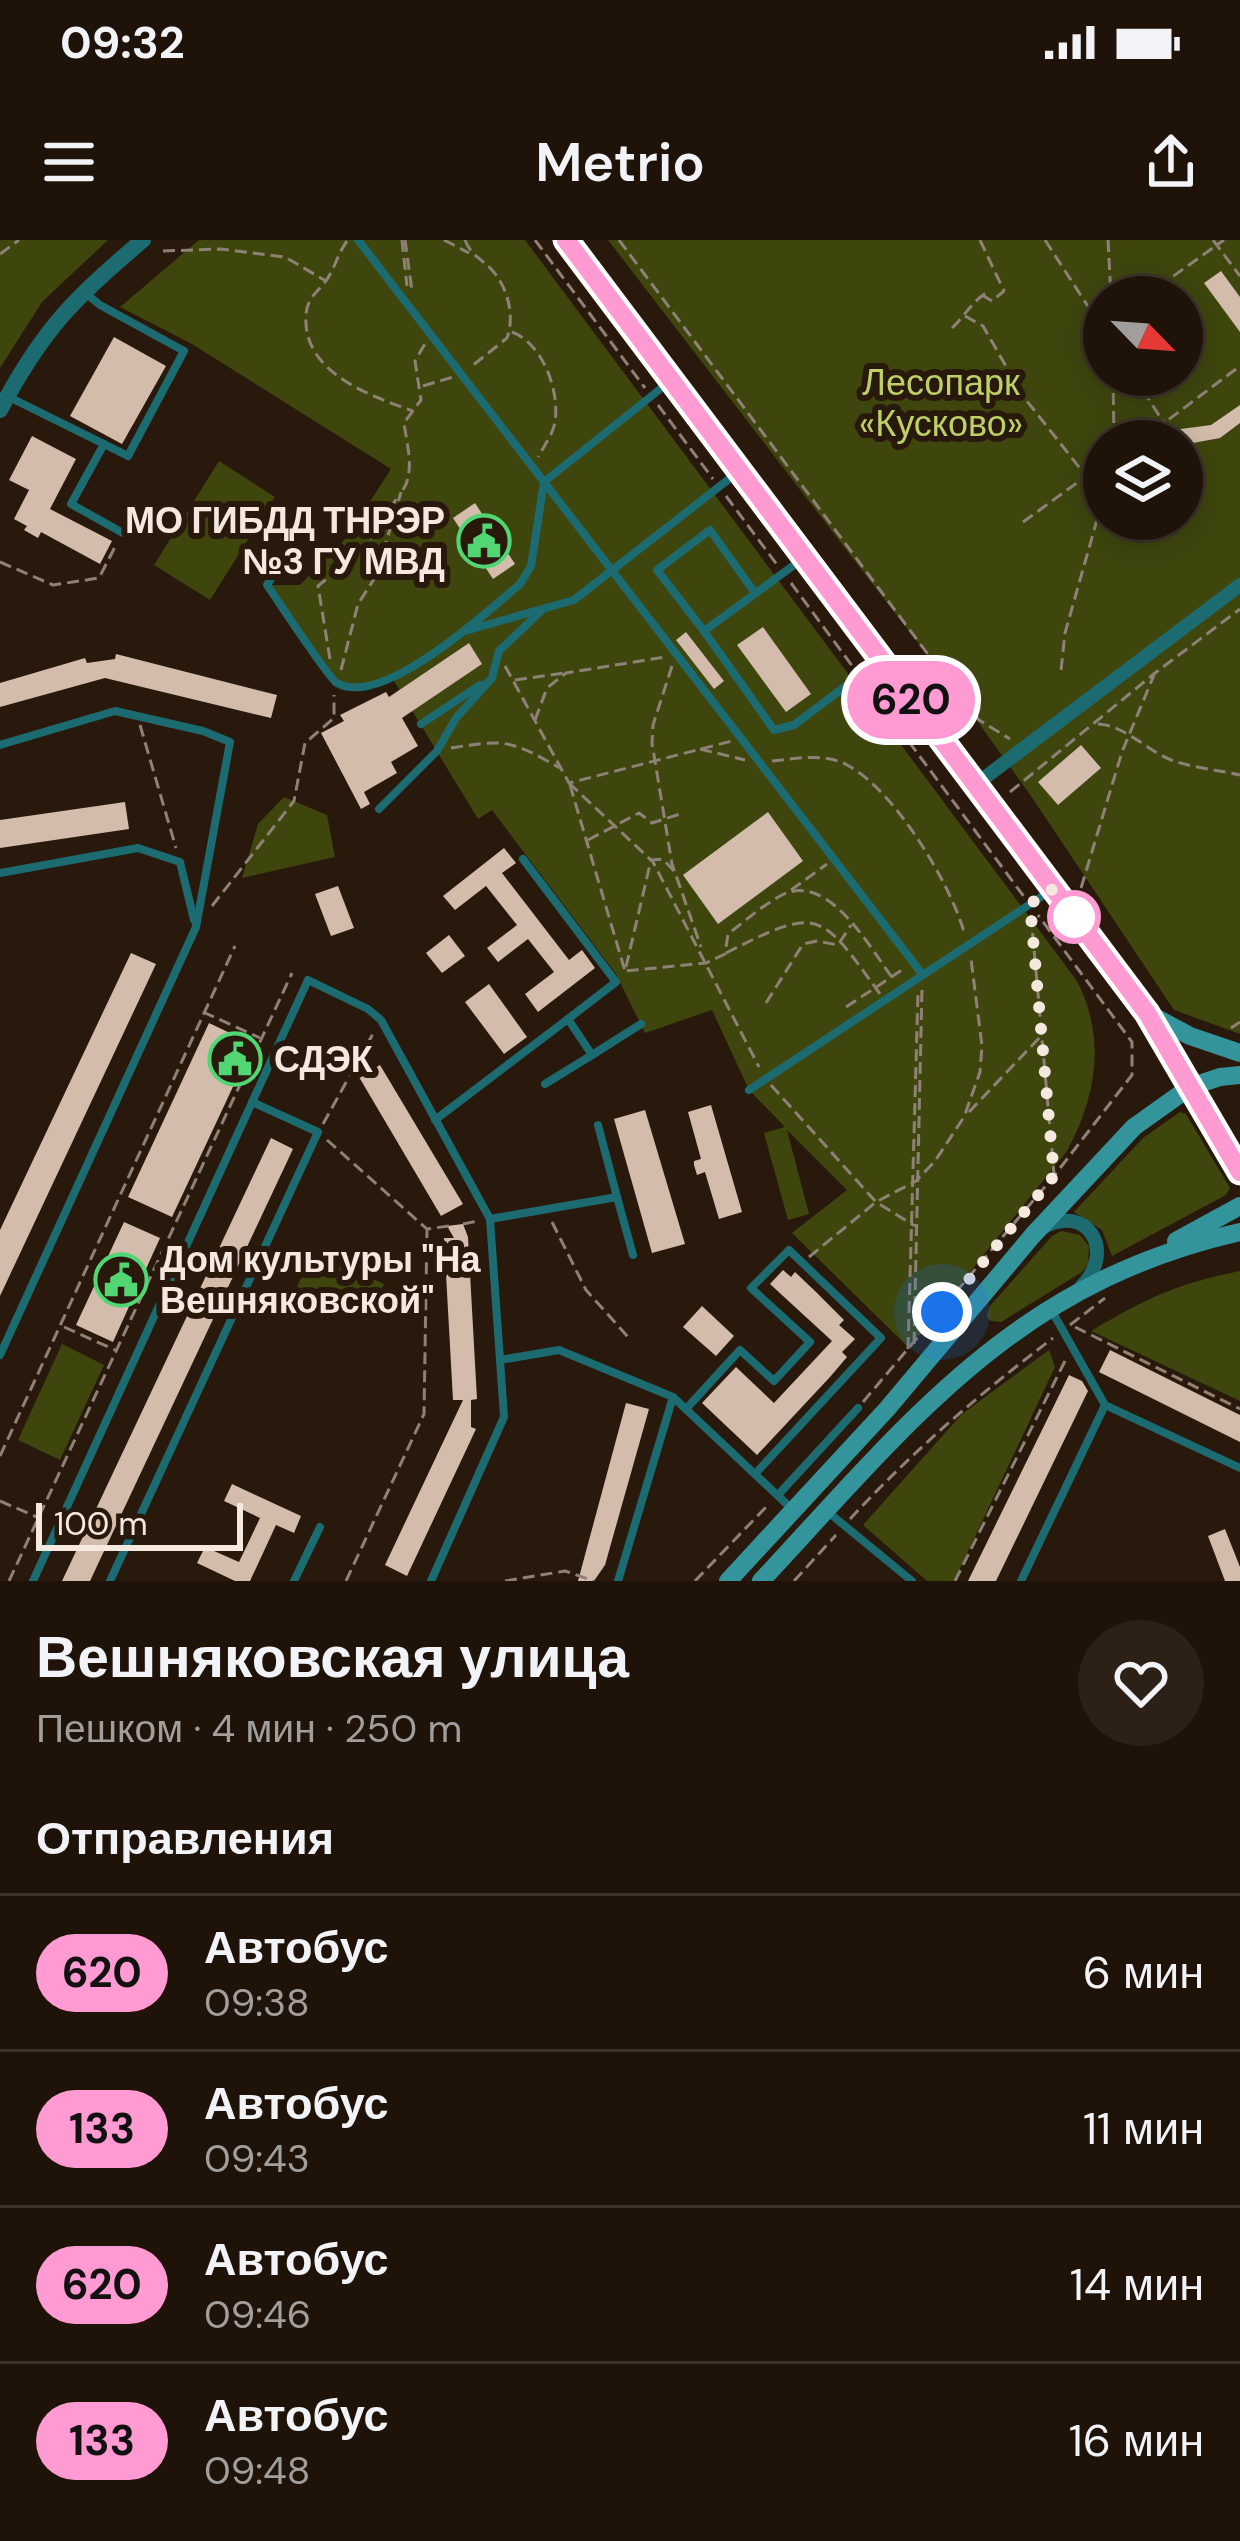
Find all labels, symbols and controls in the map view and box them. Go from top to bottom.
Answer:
text: 09:32 [60,13,185,72]
text: Metrio [535,127,705,198]
icon: menu [36,129,102,195]
icon: share [1138,129,1204,195]
north arrow [1083,276,1203,396]
map controls [1083,276,1203,540]
park label: Лесопарк «Кусково» [859,359,1023,447]
button: layers [1083,420,1203,540]
place label: МО ГИБДД ТНРЭР №3 ГУ МВД [125,497,445,585]
public building icon: МО ГИБДД ТНРЭР №3 ГУ МВД [456,513,512,569]
line badge: 620 [842,661,980,739]
text: 620 [871,672,951,727]
unlabelled marker [1049,892,1099,942]
public building icon: СДЭК [207,1031,263,1087]
place label: СДЭК [274,1036,374,1083]
place label: Дом культуры "На Вешняковской" [160,1236,482,1324]
public building icon: Дом культуры "На Вешняковской" [93,1252,149,1308]
your location [912,1282,972,1342]
scale bar [36,1497,243,1550]
text: 100 m [54,1502,148,1545]
text: Вешняковская улица [36,1620,629,1695]
button: heart [1078,1620,1204,1746]
text: Пешком · 4 мин · 250 m [36,1703,462,1754]
text: Отправления [36,1809,334,1868]
text: Автобус [204,1918,389,1977]
text: 6 мин [1083,1943,1204,2002]
text: 620 [62,1945,142,2000]
text: 09:38 [204,1977,310,2028]
text: Автобус [204,2074,389,2133]
text: 11 мин [1083,2099,1204,2158]
text: 133 [69,2101,135,2156]
text: 09:43 [204,2133,310,2184]
text: Автобус [204,2230,389,2289]
text: 14 мин [1070,2255,1204,2314]
text: 620 [62,2257,142,2312]
text: 09:46 [204,2289,311,2340]
text: Автобус [204,2386,389,2445]
text: 16 мин [1069,2411,1204,2470]
text: 133 [69,2413,135,2468]
text: 09:48 [204,2445,310,2496]

